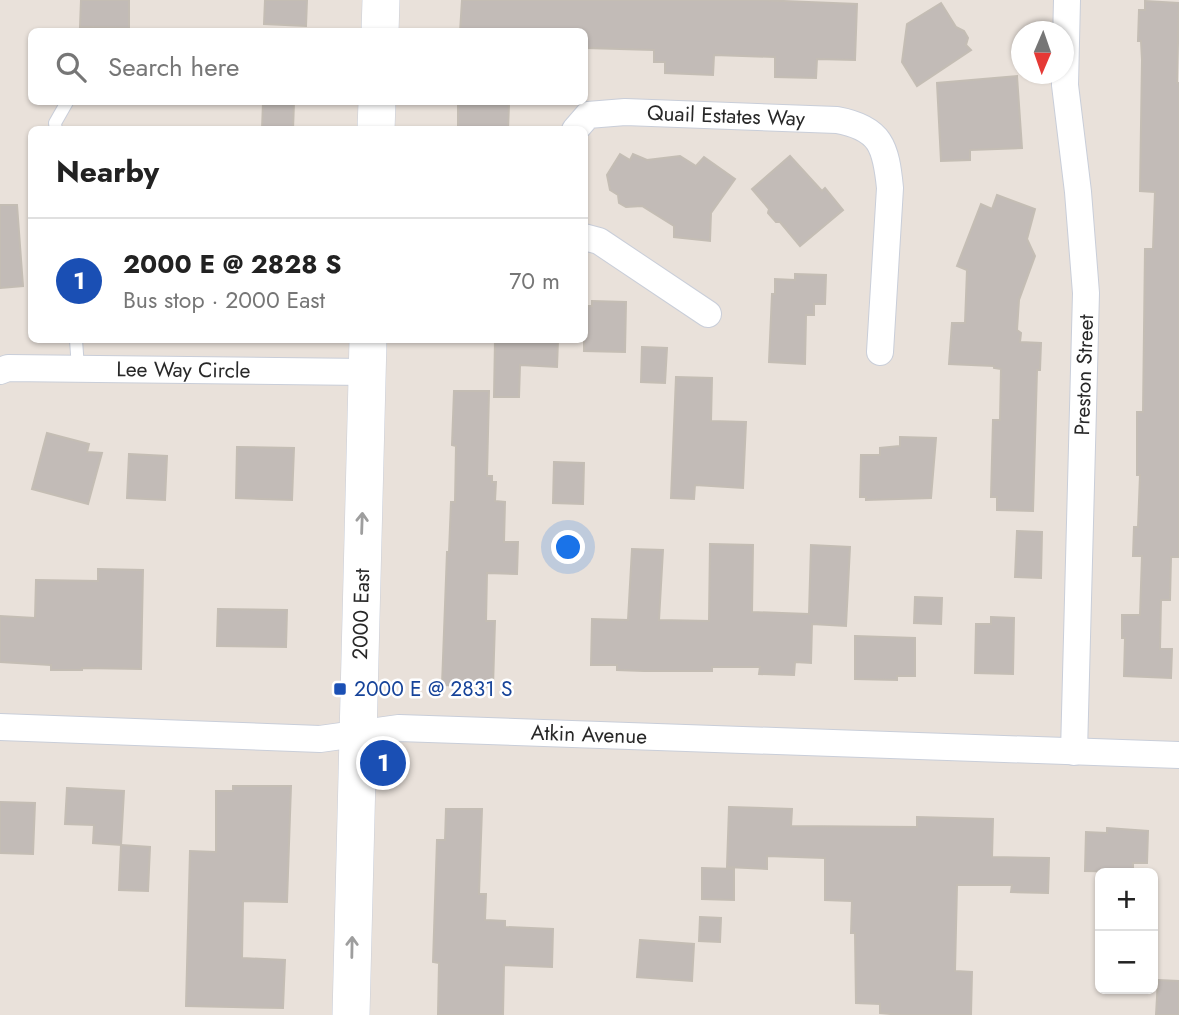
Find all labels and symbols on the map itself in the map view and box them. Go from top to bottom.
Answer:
north arrow [1011,21,1074,84]
street label: Quail Estates Way [646,98,806,134]
street label: Preston Street [1067,314,1101,436]
street label: Lee Way Circle [116,354,251,386]
one-way arrow [356,512,369,535]
your location [551,530,585,564]
street label: 2000 East [345,568,377,660]
place label: 2000 E @ 2831 S [354,674,513,704]
marker: 2000 E @ 2831 S [332,681,348,697]
street label: Atkin Avenue [530,718,648,752]
pin: 1 [360,737,406,789]
one-way arrow [345,936,359,959]

